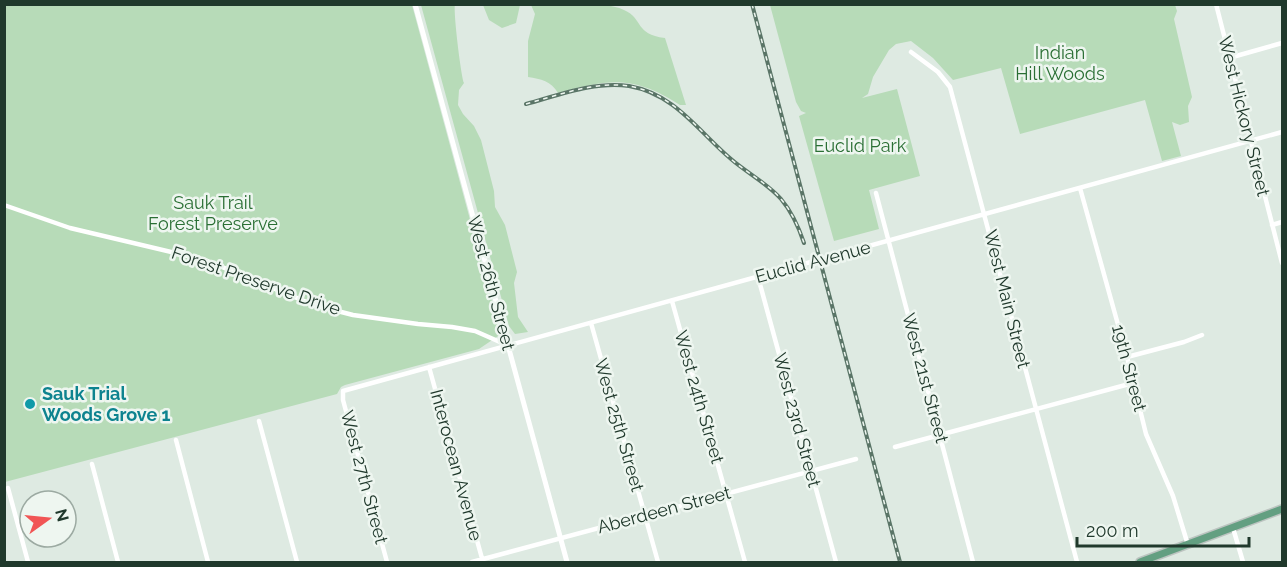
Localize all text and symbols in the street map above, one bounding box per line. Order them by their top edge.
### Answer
street label: West Hickory Street [1214,34,1275,198]
park label: Indian Hill Woods [1015,42,1105,84]
park label: Euclid Park [814,135,907,156]
park label: Sauk Trail Forest Preserve [148,192,278,234]
street label: West 26th Street [463,213,520,353]
street label: West Main Street [980,227,1035,370]
street label: Euclid Avenue [753,236,873,287]
street label: Forest Preserve Drive [169,242,344,319]
street label: West 21st Street [898,311,953,445]
street label: 19th Street [1108,322,1151,414]
street label: West 24th Street [670,328,729,466]
street label: West 23rd Street [769,350,826,489]
street label: West 25th Street [590,356,649,494]
place label: Sauk Trial Woods Grove 1 [42,383,170,425]
street label: Interocean Avenue [426,387,487,543]
marker: Sauk Trial Woods Grove 1 [23,397,37,411]
street label: West 27th Street [337,408,392,546]
street label: Aberdeen Street [595,482,733,537]
north arrow [18,489,78,549]
text: N [51,507,73,524]
scale bar [1077,510,1250,548]
text: 200 m [1086,520,1139,541]

